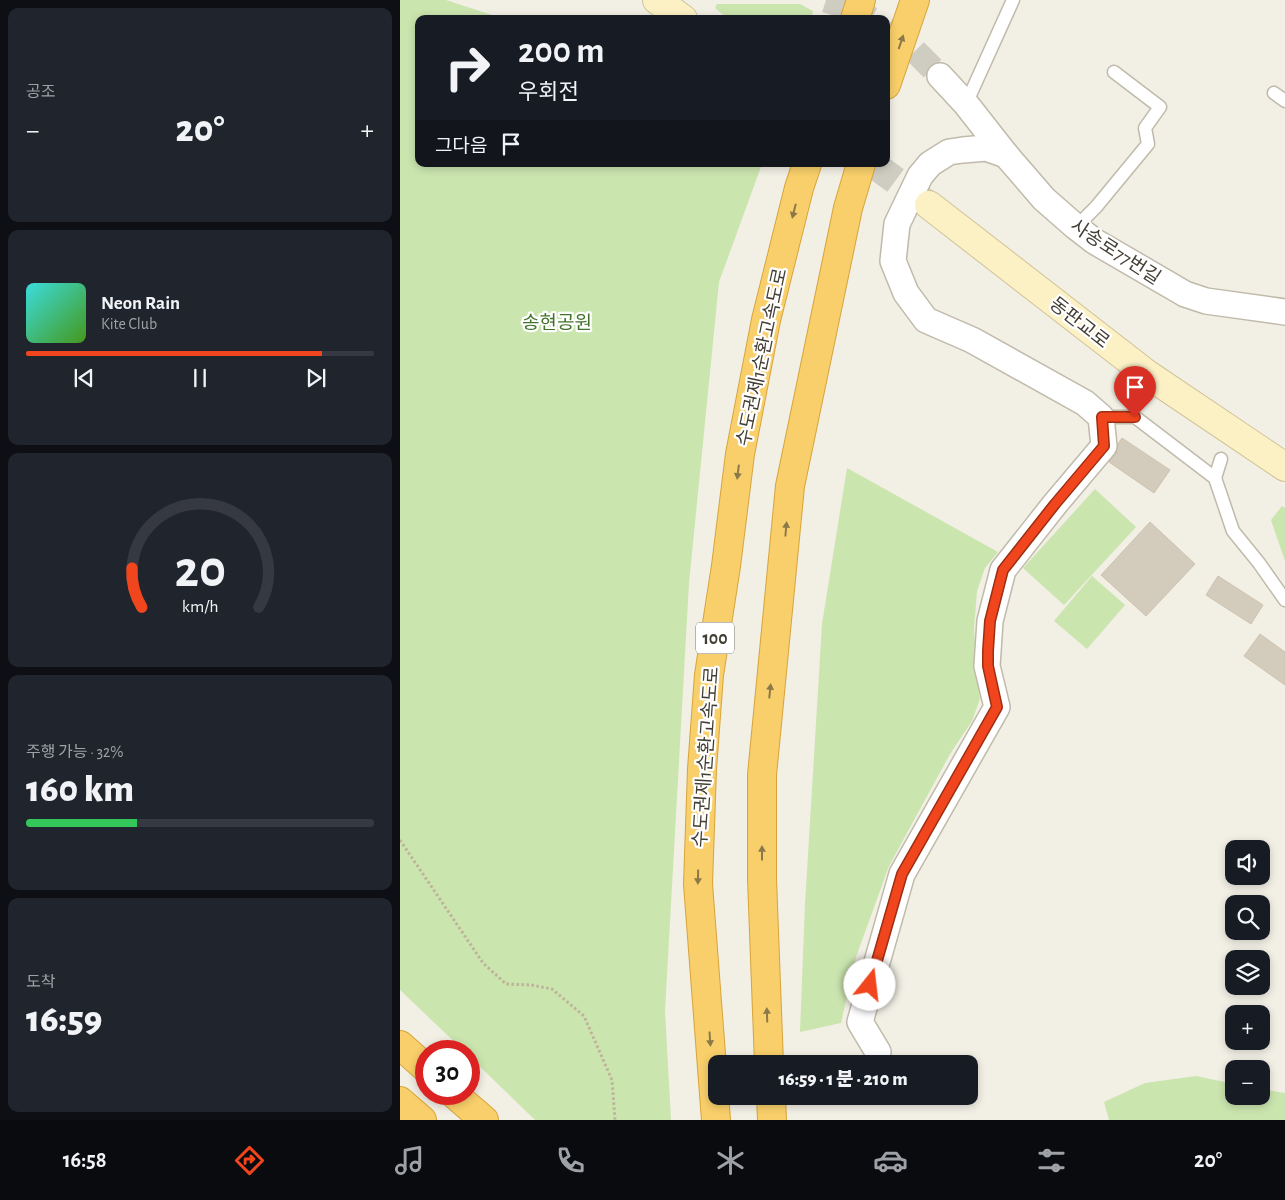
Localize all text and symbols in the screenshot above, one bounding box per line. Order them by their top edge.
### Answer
text: 200 m [518,34,605,69]
icon: right [435,35,500,100]
one-way arrow [897,35,905,50]
text: 우회전 [518,81,579,103]
text: 공조 [26,84,55,100]
text: 20° [176,111,224,149]
text: − [26,117,39,145]
text: + [361,117,374,145]
icon: arrive [497,130,525,158]
text: 그다음 [435,137,487,156]
one-way arrow [790,203,798,218]
street label: 사송로77번길 [1067,215,1164,288]
street label: 수도권제1순환고속도로 [733,266,791,448]
street label: 동판교로 [1046,293,1113,352]
text: Neon Rain [101,294,180,313]
park label: 송현공원 [522,313,592,333]
text: Kite Club [101,316,157,332]
icon: previous [70,364,98,392]
icon: pause [186,364,214,392]
icon: next [302,364,330,392]
pin [1114,366,1156,417]
icon: arrive [1121,373,1149,401]
one-way arrow [734,464,742,480]
one-way arrow [782,521,790,537]
text: 20 [174,544,226,596]
text: km/h [182,598,218,616]
road number: 100 [696,622,734,654]
street label: 수도권제1순환고속도로 [690,666,722,848]
one-way arrow [766,682,774,698]
text: 주행 가능 · 32% [26,744,124,760]
text: 160 km [26,771,134,809]
map controls [1225,840,1270,1105]
button: sound [1225,840,1270,885]
one-way arrow [758,844,766,860]
one-way arrow [694,869,702,885]
button: search [1225,895,1270,940]
button: layers [1225,950,1270,995]
position arrow [843,958,895,1010]
text: 도착 [26,974,55,990]
text: 16:59 [26,1001,102,1039]
button: + [1225,1005,1270,1050]
one-way arrow [763,1007,771,1023]
one-way arrow [706,1031,714,1047]
speed limit sign: 30 [415,1040,480,1105]
button: − [1225,1060,1270,1105]
text: 16:59 · 1 분 · 210 m [778,1070,908,1089]
icon: directions [232,1143,267,1178]
icon: music [392,1143,427,1178]
icon: phone [553,1143,588,1178]
icon: climate [713,1143,748,1178]
icon: car [873,1143,908,1178]
icon: filters [1034,1143,1069,1178]
text: 16:58 [63,1149,107,1171]
text: 20° [1194,1149,1222,1171]

